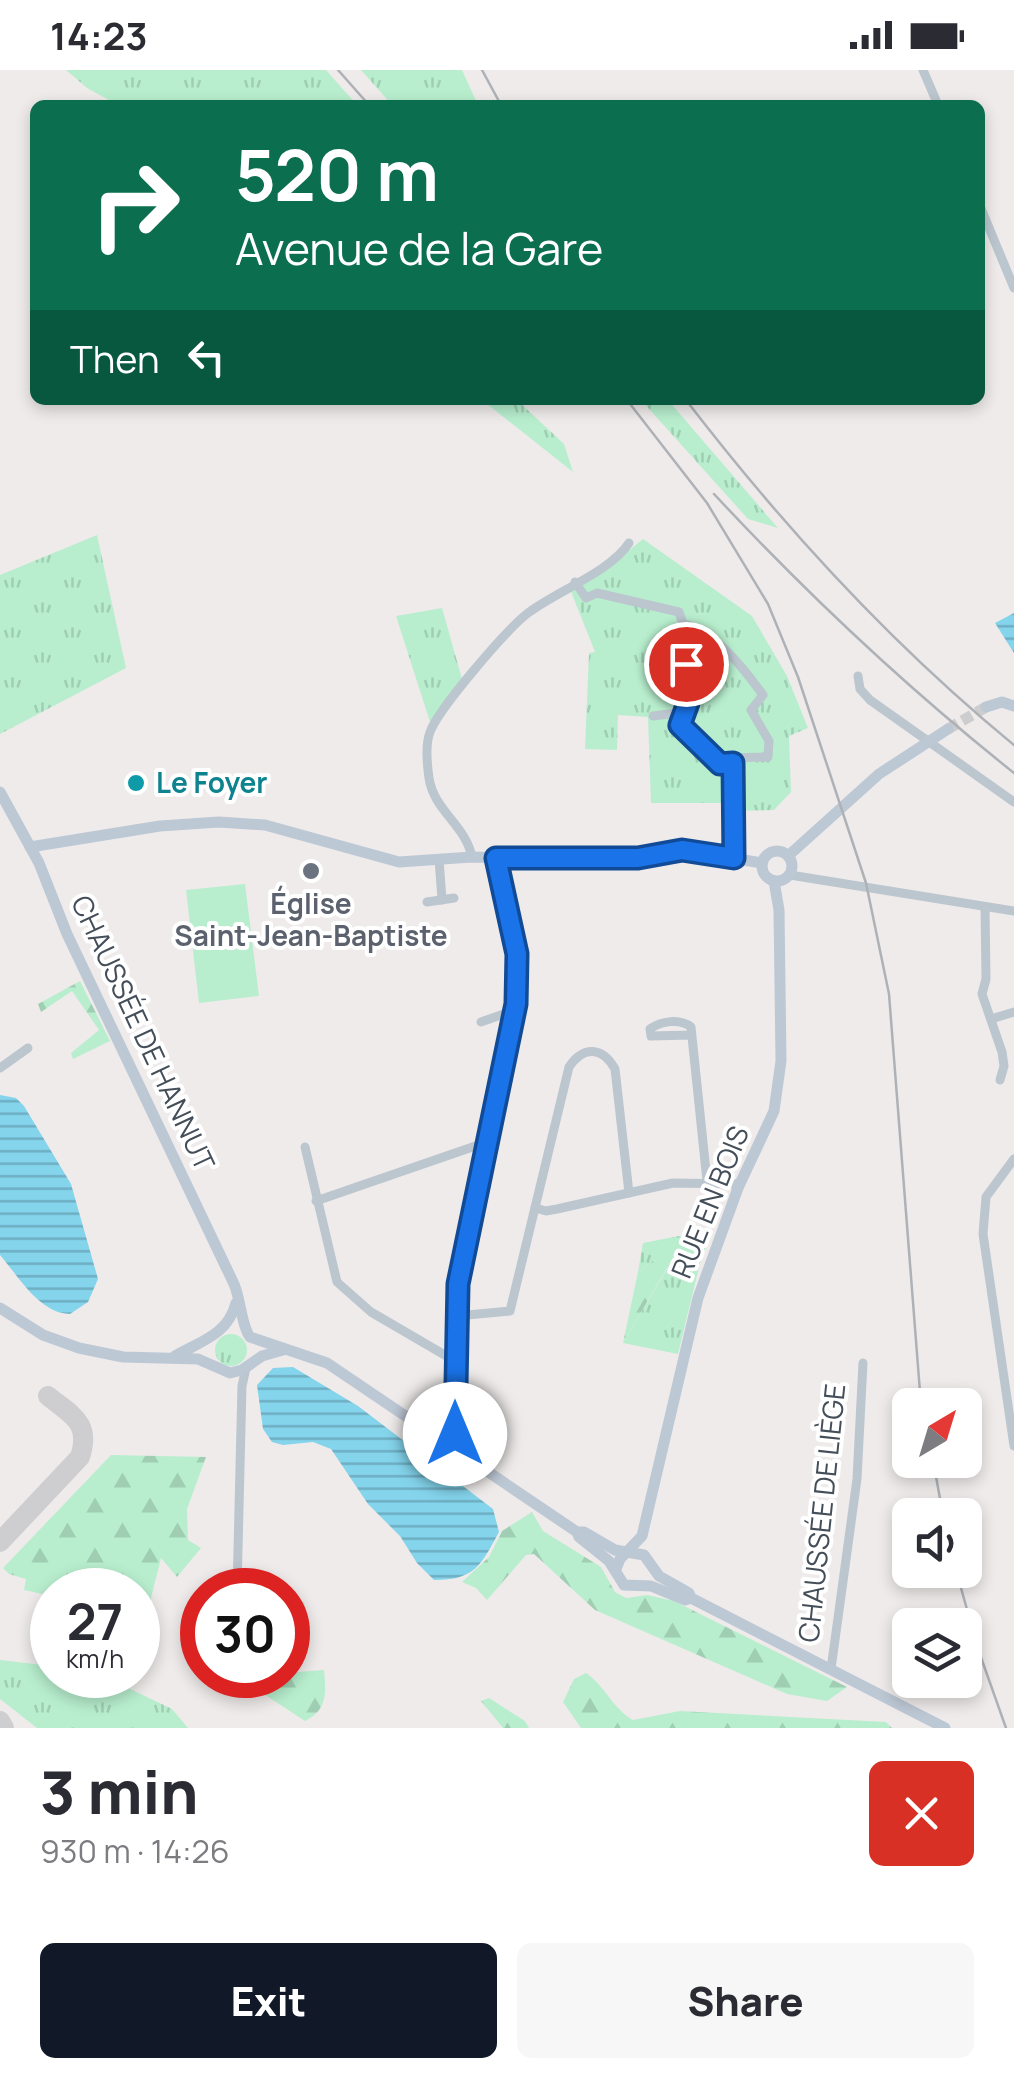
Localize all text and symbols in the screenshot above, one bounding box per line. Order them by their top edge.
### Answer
text: 14:23 [50,9,148,61]
text: 520 m [235,126,439,222]
icon: right [70,140,200,270]
text: Avenue de la Gare [235,217,603,279]
icon: left [179,330,234,385]
text: Then [70,332,159,384]
pin [644,622,729,707]
icon: arrive [659,637,714,692]
place label: Le Foyer [156,763,268,801]
marker: Le Foyer [125,772,147,794]
marker: Église Saint-Jean-Baptiste [300,860,322,882]
place label: Église Saint-Jean-Baptiste [174,884,448,954]
street label: CHAUSSÉE DE HANNUT [63,889,225,1177]
street label: RUE EN BOIS [661,1120,757,1283]
position arrow [403,1382,507,1486]
street label: CHAUSSÉE DE LIÈGE [789,1382,853,1644]
north arrow [892,1388,982,1478]
map controls [892,1388,982,1698]
button: sound [892,1498,982,1588]
speed limit sign: 30 [180,1568,310,1698]
text: 27 [67,1587,123,1655]
button: layers [892,1608,982,1698]
text: km/h [66,1641,124,1676]
text: 3 min [40,1750,198,1832]
button: close [869,1761,974,1866]
text: 930 m · 14:26 [40,1829,230,1873]
button: Exit [40,1943,497,2058]
button: Share [517,1943,974,2058]

